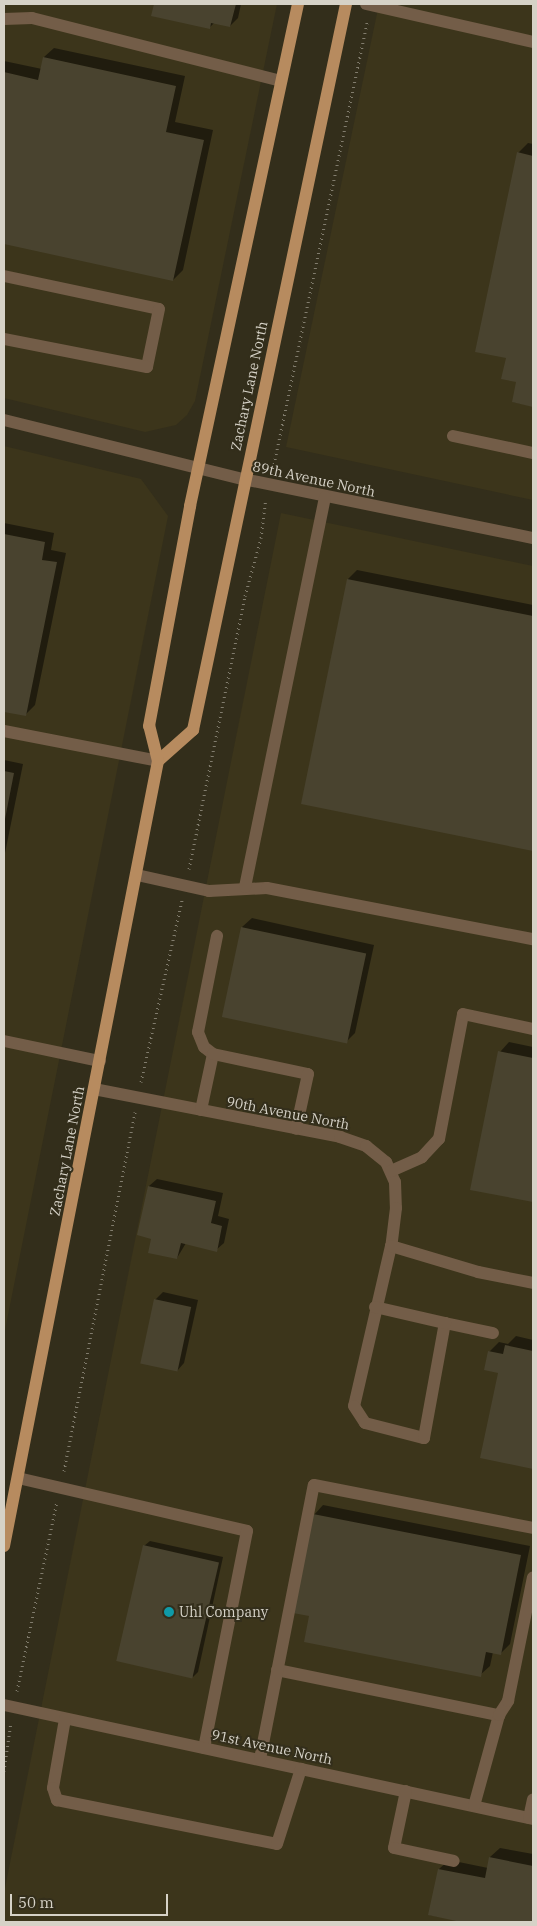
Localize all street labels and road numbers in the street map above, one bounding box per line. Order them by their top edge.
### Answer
street label: Zachary Lane North [227,320,271,452]
street label: 89th Avenue North [251,458,377,500]
street label: Zachary Lane North [46,1085,88,1217]
street label: 90th Avenue North [225,1093,351,1133]
street label: 91st Avenue North [210,1726,334,1768]

